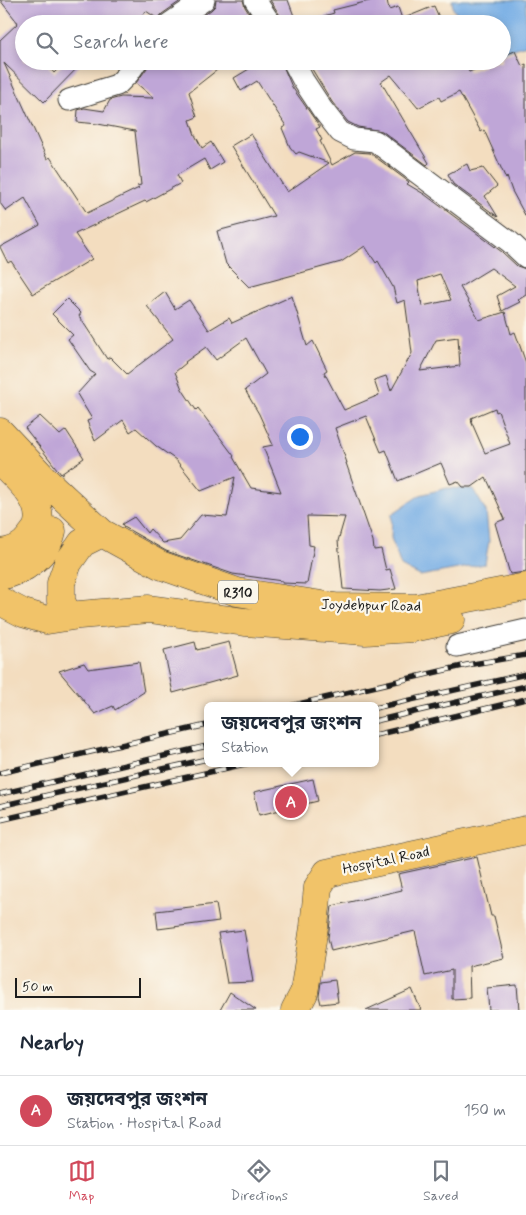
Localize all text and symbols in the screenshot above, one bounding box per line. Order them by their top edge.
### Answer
search box [15,15,511,70]
icon: search [33,29,61,57]
text: Search here [73,30,169,55]
your location [287,424,313,450]
road number: R310 [218,580,258,604]
street label: Joydebpur Road [321,595,421,617]
popup [204,702,379,767]
text: জয়দেবপুর জংশন [221,711,362,736]
text: Station [221,737,269,758]
pin: A [275,783,307,821]
street label: Hospital Road [341,842,432,880]
scale bar [15,975,141,998]
text: 50 m [22,978,53,996]
text: Nearby [20,1029,84,1057]
text: জয়দেবপুর জংশন [67,1087,207,1112]
text: A [31,1100,41,1121]
text: 150 m [464,1100,506,1121]
text: Station · Hospital Road [67,1113,221,1134]
tab: Map [68,1157,96,1205]
tab: Directions [231,1157,288,1205]
tab: Saved [423,1157,458,1205]

